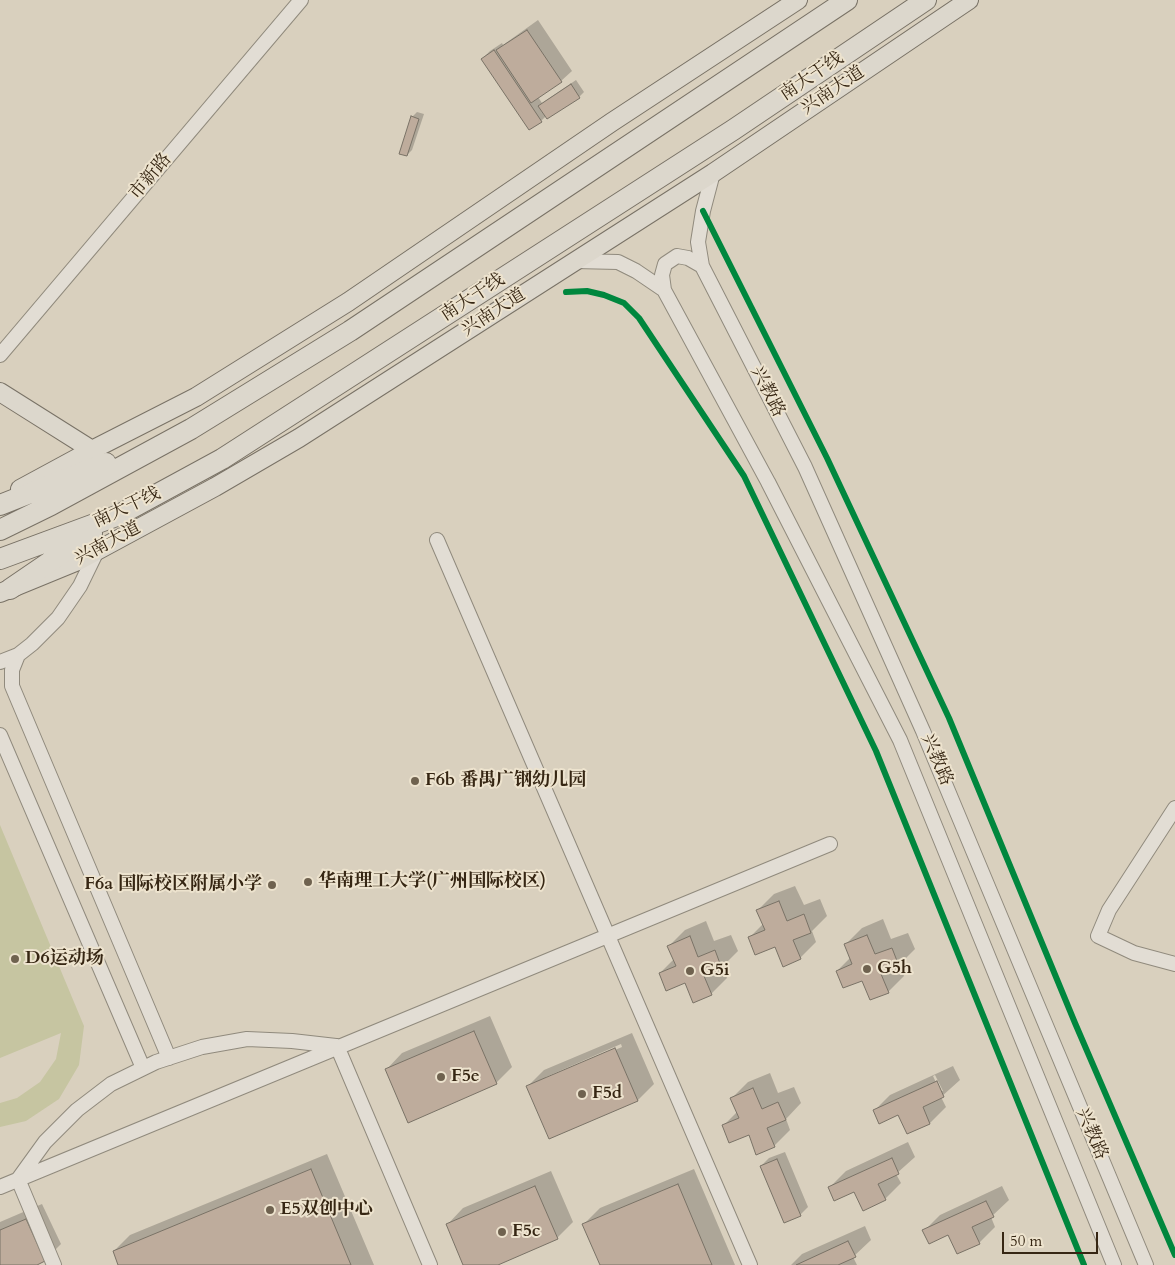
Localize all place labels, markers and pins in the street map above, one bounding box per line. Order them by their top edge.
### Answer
place label: F6b 番禺广钢幼儿园 [425,770,586,792]
marker: F6b 番禺广钢幼儿园 [409,775,421,787]
place label: 华南理工大学(广州国际校区) [318,871,546,893]
place label: F6a 国际校区附属小学 [84,874,262,896]
marker: 华南理工大学(广州国际校区) [302,876,314,888]
marker: F6a 国际校区附属小学 [266,879,278,891]
place label: D6运动场 [25,948,104,970]
marker: D6运动场 [9,953,21,965]
place label: G5h [877,958,912,980]
place label: G5i [700,960,730,982]
marker: G5h [861,963,873,975]
marker: G5i [684,965,696,977]
place label: F5e [451,1066,480,1088]
marker: F5e [435,1071,447,1083]
place label: F5d [592,1083,622,1105]
marker: F5d [576,1088,588,1100]
place label: E5双创中心 [280,1199,373,1221]
marker: E5双创中心 [264,1204,276,1216]
place label: F5c [512,1221,541,1243]
marker: F5c [496,1226,508,1238]

